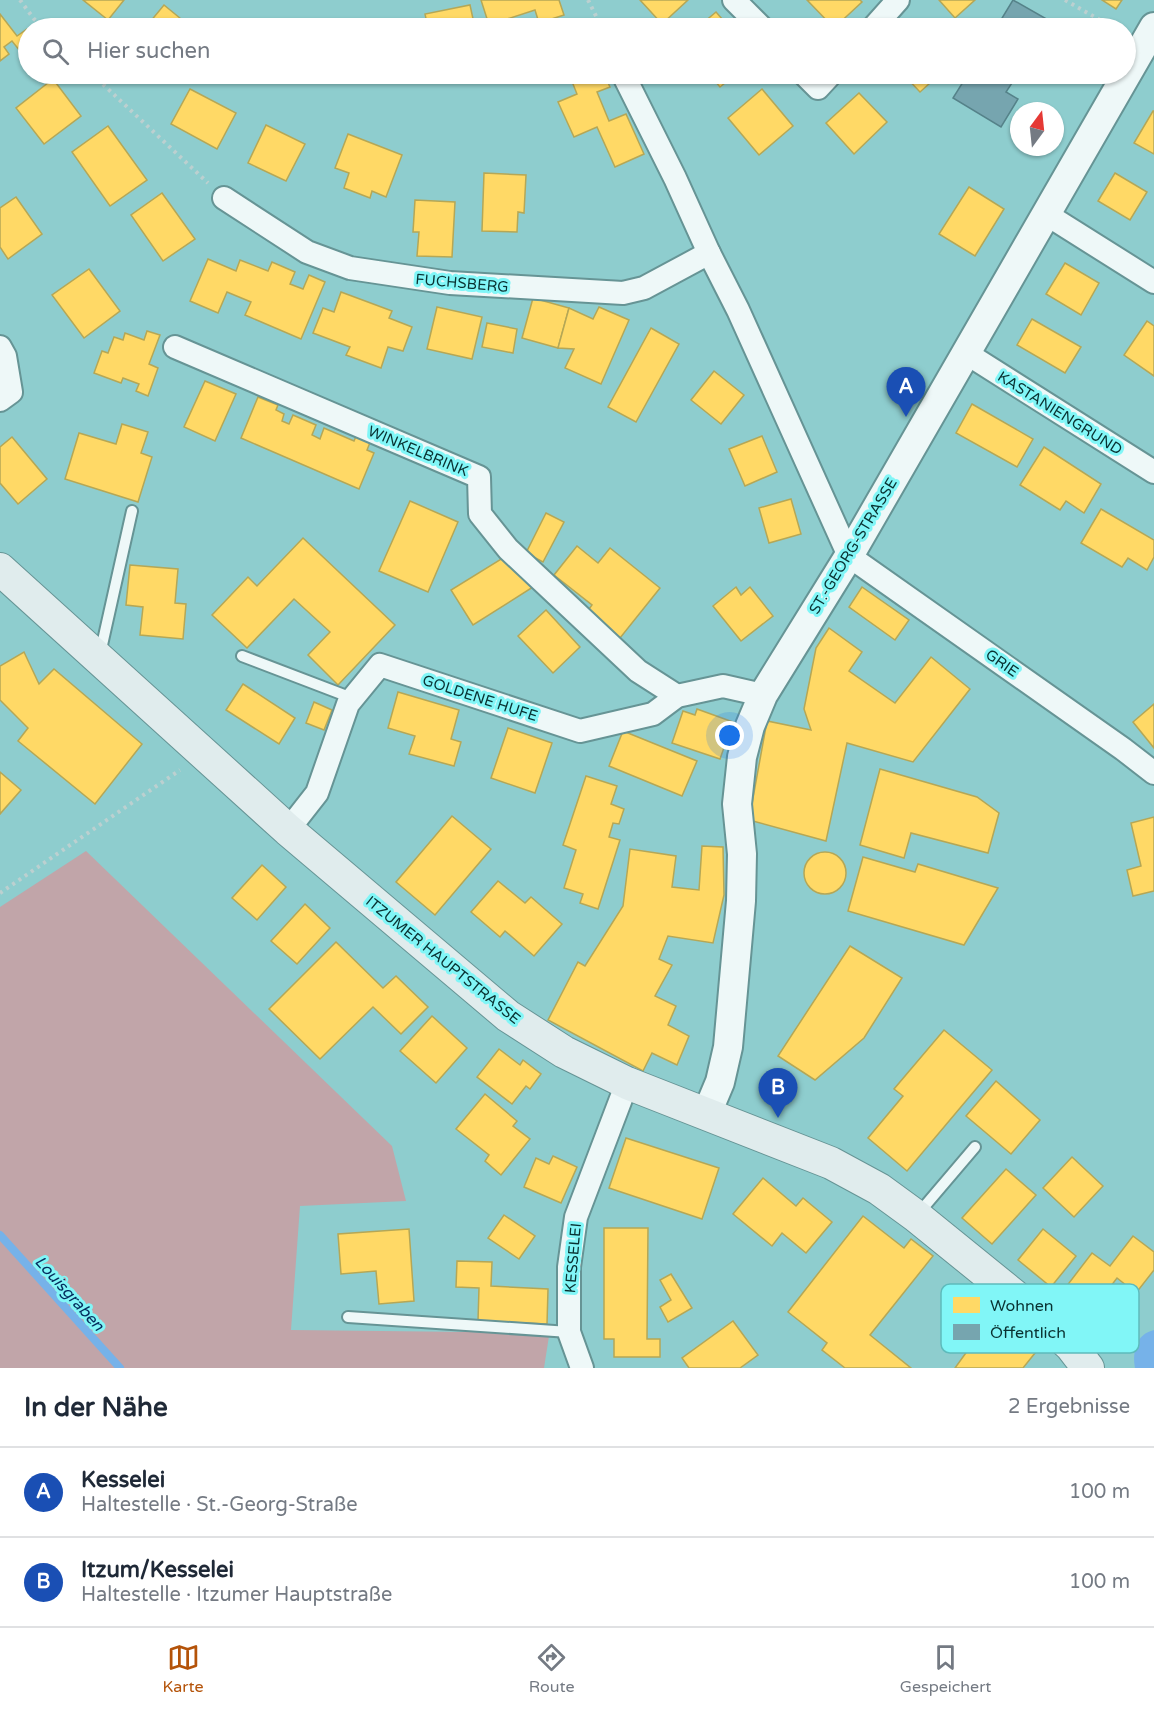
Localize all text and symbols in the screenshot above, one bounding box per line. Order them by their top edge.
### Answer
search box [18,18,1136,84]
icon: search [39,35,72,68]
text: Hier suchen [87,38,210,64]
north arrow [1010,102,1064,156]
street label: FUCHSBERG [415,270,509,296]
street label: KASTANIENGRUND [994,367,1126,459]
pin: A [886,368,926,417]
street label: WINKELBRINK [365,422,471,480]
street label: ST.-GEORG-STRASSE [805,475,901,617]
street label: GRIE [982,645,1022,681]
street label: GOLDENE HUFE [420,671,540,725]
your location [715,721,744,750]
street label: ITZUMER HAUPTSTRASSE [362,892,524,1028]
pin: B [758,1068,798,1118]
street label: KESSELEI [561,1222,585,1294]
water label: Louisgraben [30,1252,109,1336]
legend [941,1284,1139,1353]
text: Wohnen [990,1296,1053,1316]
text: Öffentlich [990,1323,1066,1343]
text: In der Nähe [24,1392,168,1423]
text: 2 Ergebnisse [1008,1395,1130,1419]
text: Kesselei [81,1467,165,1493]
text: A [36,1480,51,1504]
text: 100 m [1069,1480,1130,1504]
text: Haltestelle · St.-Georg-Straße [81,1493,358,1517]
text: Itzum/Kesselei [81,1557,234,1583]
text: B [37,1570,50,1594]
text: 100 m [1069,1570,1130,1594]
text: Haltestelle · Itzumer Hauptstraße [81,1583,392,1607]
tab: Karte [163,1641,204,1697]
tab: Route [529,1641,575,1697]
tab: Gespeichert [900,1641,991,1697]

